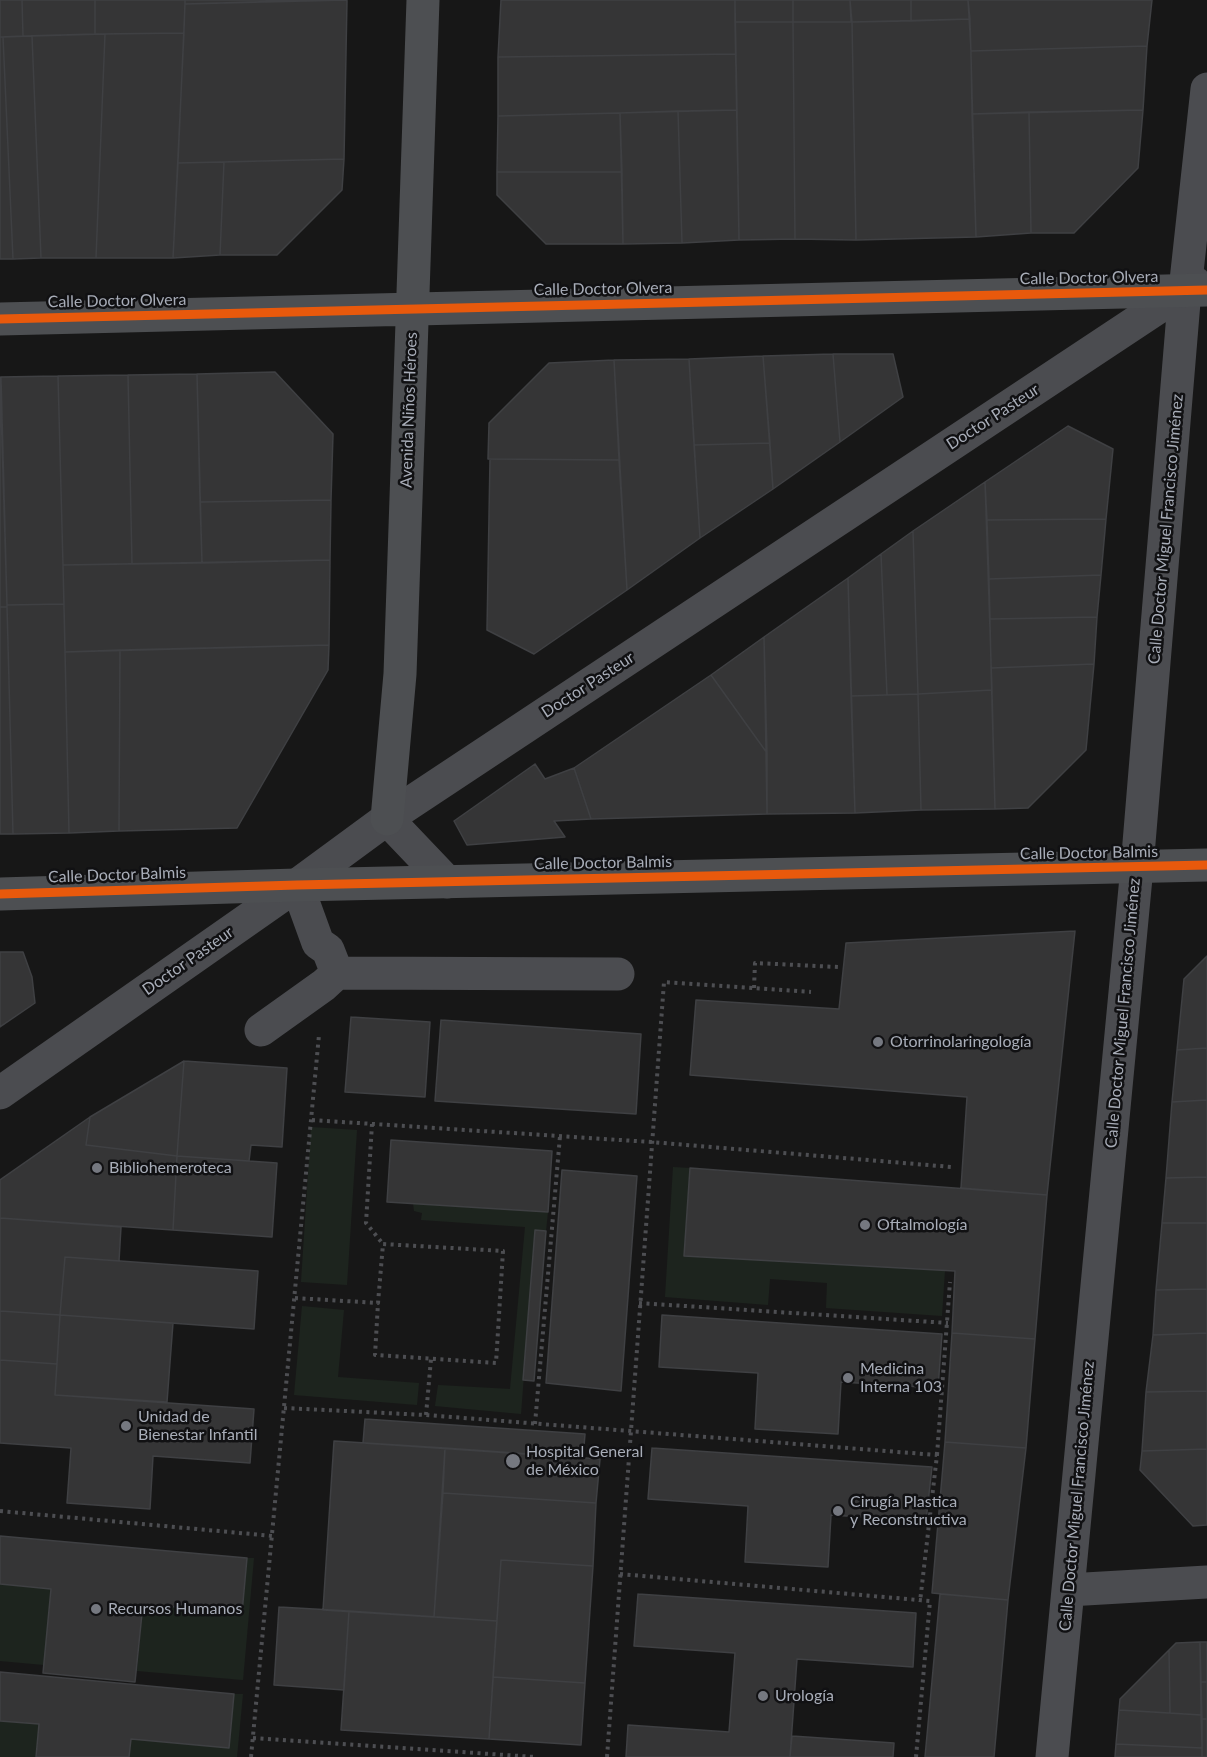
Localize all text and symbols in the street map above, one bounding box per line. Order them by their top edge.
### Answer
street label: Calle Doctor Olvera [1019,267,1159,289]
street label: Calle Doctor Olvera [533,278,673,300]
street label: Calle Doctor Olvera [47,290,187,312]
street label: Avenida Niños Héroes [397,332,421,488]
street label: Doctor Pasteur [943,380,1043,454]
street label: Calle Doctor Miguel Francisco Jiménez [1145,393,1187,665]
street label: Doctor Pasteur [538,648,638,722]
street label: Calle Doctor Balmis [1020,842,1158,864]
street label: Calle Doctor Balmis [534,852,672,874]
street label: Calle Doctor Balmis [48,863,186,887]
street label: Calle Doctor Miguel Francisco Jiménez [1102,877,1144,1149]
street label: Doctor Pasteur [139,923,237,999]
place label: Otorrinolaringología [890,1032,1032,1052]
marker: Otorrinolaringología [871,1035,885,1049]
place label: Bibliohemeroteca [109,1158,232,1178]
marker: Bibliohemeroteca [90,1161,104,1175]
place label: Oftalmología [877,1215,968,1235]
marker: Oftalmología [858,1218,872,1232]
place label: Medicina Interna 103 [860,1359,942,1397]
street label: Calle Doctor Miguel Francisco Jiménez [1056,1360,1098,1632]
marker: Medicina Interna 103 [841,1371,855,1385]
place label: Unidad de Bienestar Infantil [138,1407,257,1445]
marker: Unidad de Bienestar Infantil [119,1419,133,1433]
place label: Hospital General de México [526,1442,643,1480]
marker: Hospital General de México [504,1452,522,1470]
place label: Cirugía Plastica y Reconstructiva [850,1492,967,1530]
marker: Cirugía Plastica y Reconstructiva [831,1504,845,1518]
place label: Recursos Humanos [108,1599,242,1619]
marker: Recursos Humanos [89,1602,103,1616]
place label: Urología [775,1686,834,1706]
marker: Urología [756,1689,770,1703]

